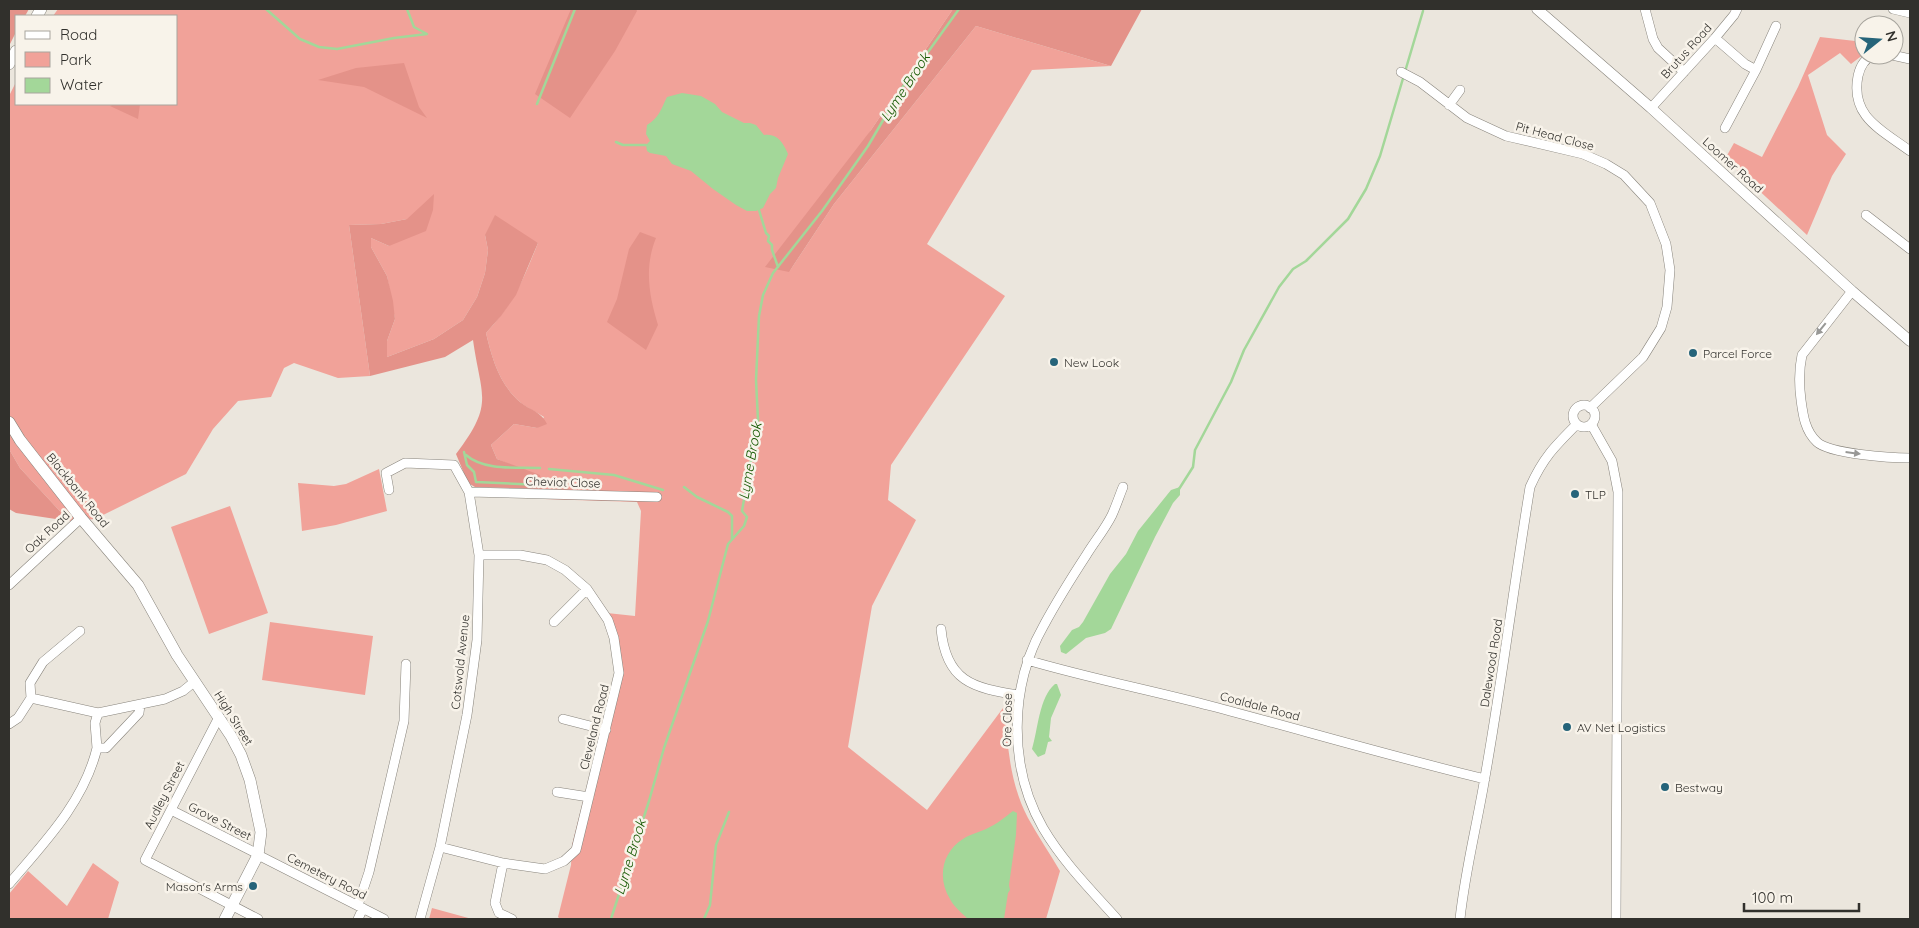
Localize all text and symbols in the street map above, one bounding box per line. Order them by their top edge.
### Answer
legend [15,15,178,105]
north arrow [1854,15,1904,65]
street label: Brutus Road [1657,20,1715,82]
text: Road [60,25,97,44]
text: N [1881,29,1902,44]
water label: Lyme Brook [876,48,935,125]
text: Park [60,50,92,69]
text: Water [60,75,103,94]
street label: Pit Head Close [1514,118,1596,154]
street label: Loomer Road [1700,134,1766,196]
one-way arrow [1815,322,1826,335]
place label: Parcel Force [1703,346,1772,361]
marker: Parcel Force [1687,347,1699,359]
place label: New Look [1064,355,1119,370]
marker: New Look [1048,356,1060,368]
water label: Lyme Brook [734,419,766,501]
one-way arrow [1845,449,1861,457]
street label: Blackbank Road [43,450,113,530]
street label: Cheviot Close [525,473,601,491]
place label: TLP [1585,487,1606,502]
marker: TLP [1569,488,1581,500]
street label: Oak Road [21,507,73,557]
street label: Cotswold Avenue [448,614,472,710]
street label: Dalewood Road [1477,618,1505,708]
street label: Cleveland Road [576,683,612,771]
street label: High Street [211,688,257,748]
street label: Coaldale Road [1218,688,1302,724]
street label: Ore Close [999,693,1015,747]
place label: AV Net Logistics [1577,720,1666,735]
marker: AV Net Logistics [1561,721,1573,733]
street label: Audley Street [141,759,187,831]
place label: Bestway [1675,780,1723,795]
marker: Bestway [1659,781,1671,793]
street label: Grove Street [186,799,254,843]
water label: Lyme Brook [610,816,650,897]
street label: Cemetery Road [285,849,369,903]
place label: Mason's Arms [166,879,243,894]
marker: Mason's Arms [247,880,259,892]
scale bar [1744,880,1859,912]
text: 100 m [1752,888,1793,907]

